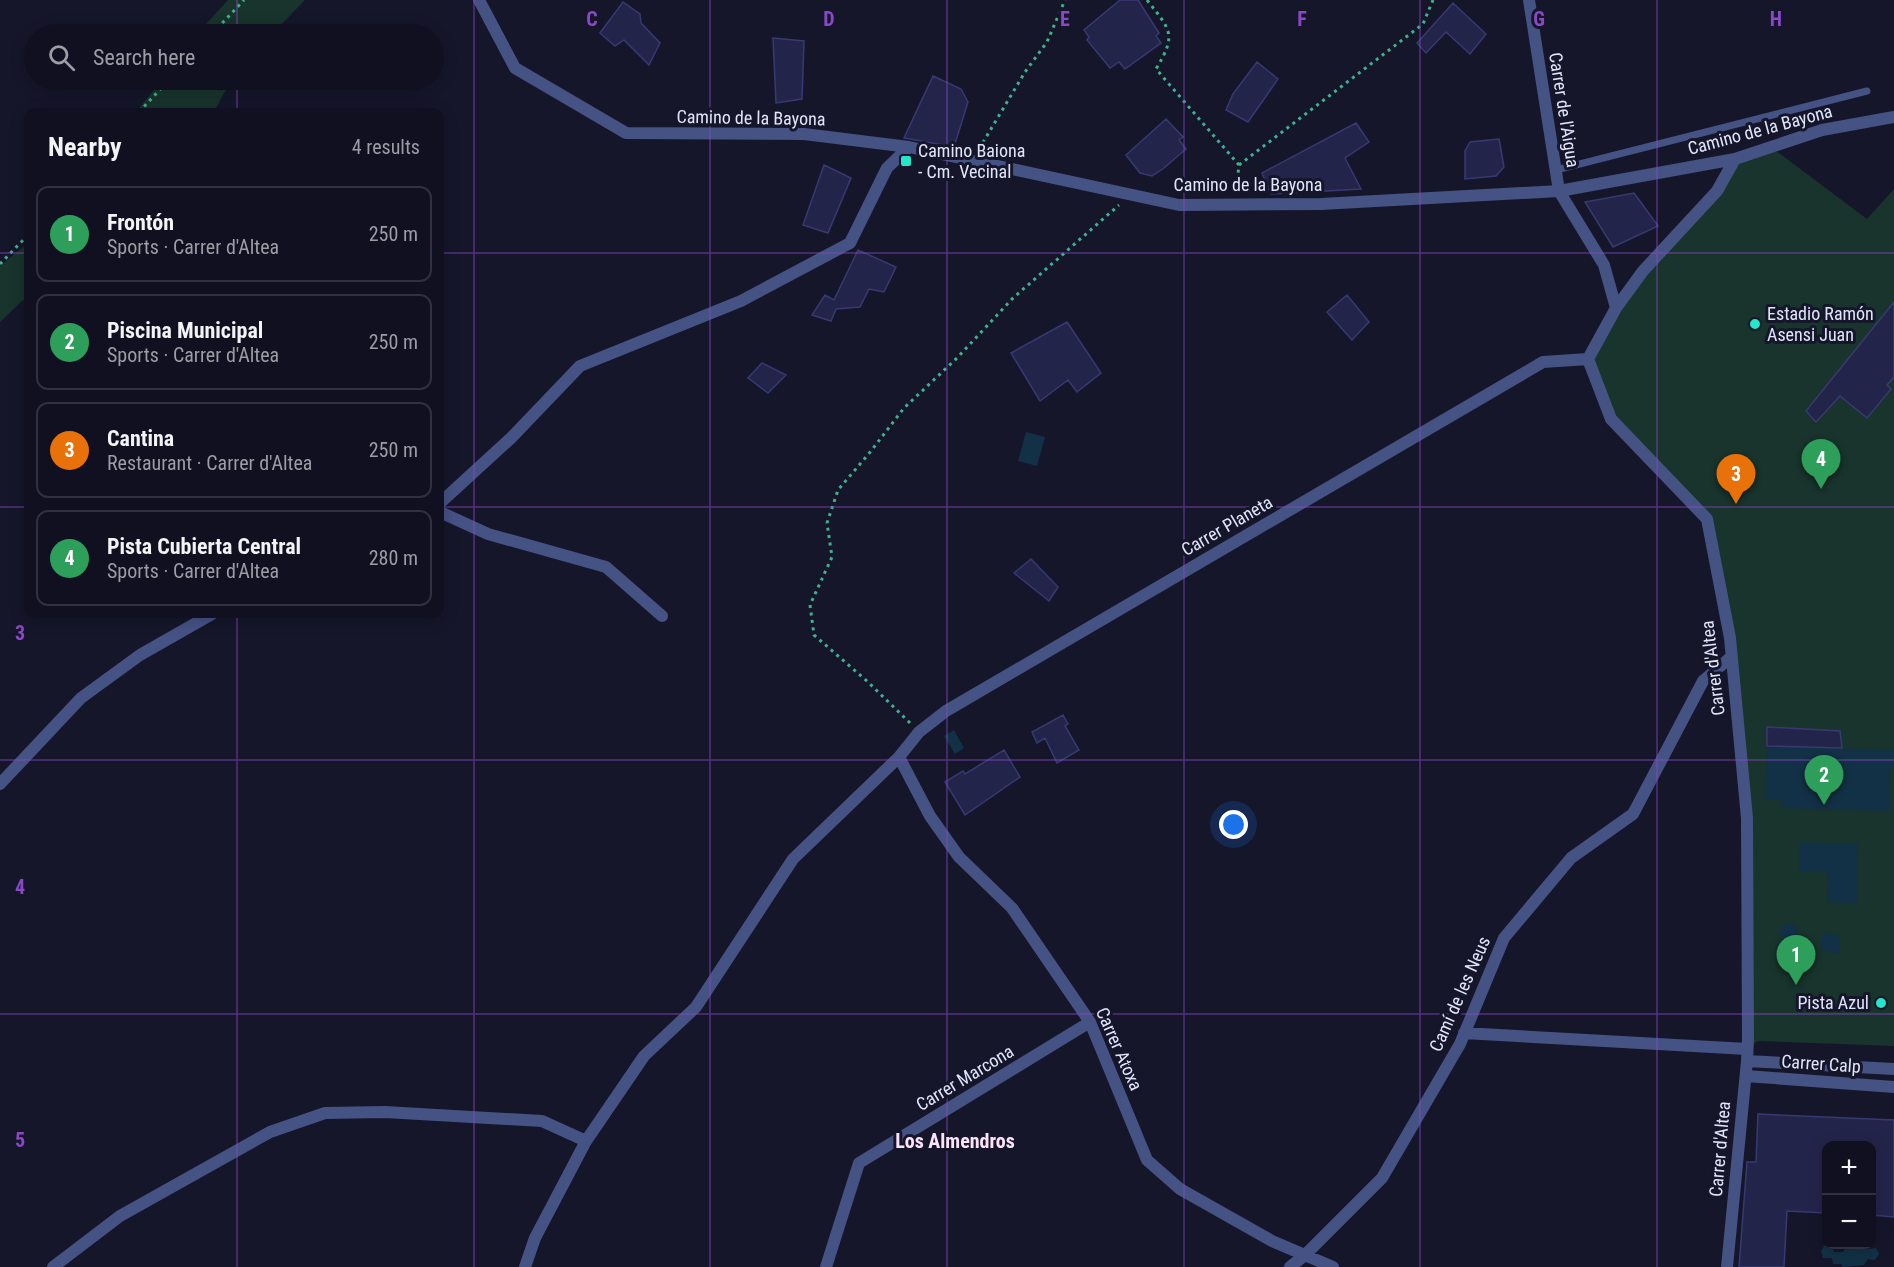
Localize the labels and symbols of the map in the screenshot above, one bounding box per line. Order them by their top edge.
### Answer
text: C [586,7,598,31]
text: D [823,7,835,31]
text: E [1060,7,1070,31]
text: F [1297,7,1307,31]
text: G [1533,7,1545,31]
text: H [1770,7,1782,31]
street label: Carrer de l'Aigua [1545,51,1584,169]
street label: Camino de la Bayona [1685,100,1834,159]
street label: Camino de la Bayona [676,106,826,129]
place label: Camino Baiona - Cm. Vecinal [918,140,1025,182]
marker: Camino Baiona - Cm. Vecinal [899,154,913,168]
street label: Camino de la Bayona [1174,174,1322,195]
place label: Estadio Ramón Asensi Juan [1767,303,1874,345]
marker: Estadio Ramón Asensi Juan [1748,317,1762,331]
pin: 4 [1802,440,1840,489]
pin: 3 [1716,454,1756,504]
street label: Carrer Planeta [1178,491,1276,560]
street label: Carrer d'Altea [1696,619,1729,717]
text: 3 [15,621,25,645]
pin: 2 [1804,756,1844,805]
your location [1219,810,1248,839]
text: 4 [15,875,25,899]
street label: Camí de les Neus [1425,933,1494,1055]
pin: 1 [1776,936,1816,985]
place label: Pista Azul [1797,992,1869,1013]
marker: Pista Azul [1874,996,1888,1010]
street label: Carrer Atoxa [1092,1004,1147,1093]
street label: Carrer Marcona [912,1040,1017,1115]
street label: Carrer Calp [1781,1050,1862,1077]
street label: Carrer d'Altea [1705,1100,1734,1197]
text: 5 [15,1128,25,1152]
district label: Los Almendros [895,1129,1015,1153]

